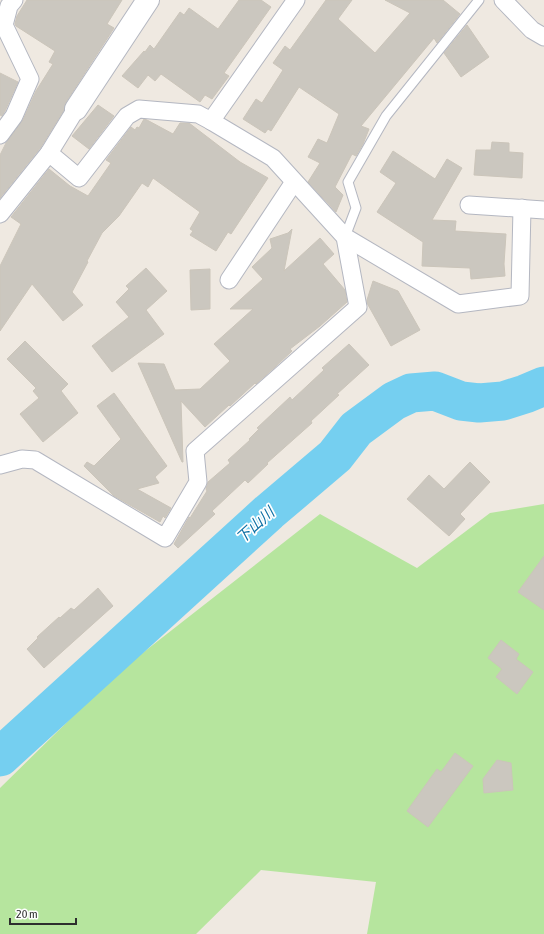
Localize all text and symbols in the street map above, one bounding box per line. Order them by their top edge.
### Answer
water label: 下山川 [233,502,279,546]
scale bar [10,900,76,926]
text: 20 m [16,907,38,921]

